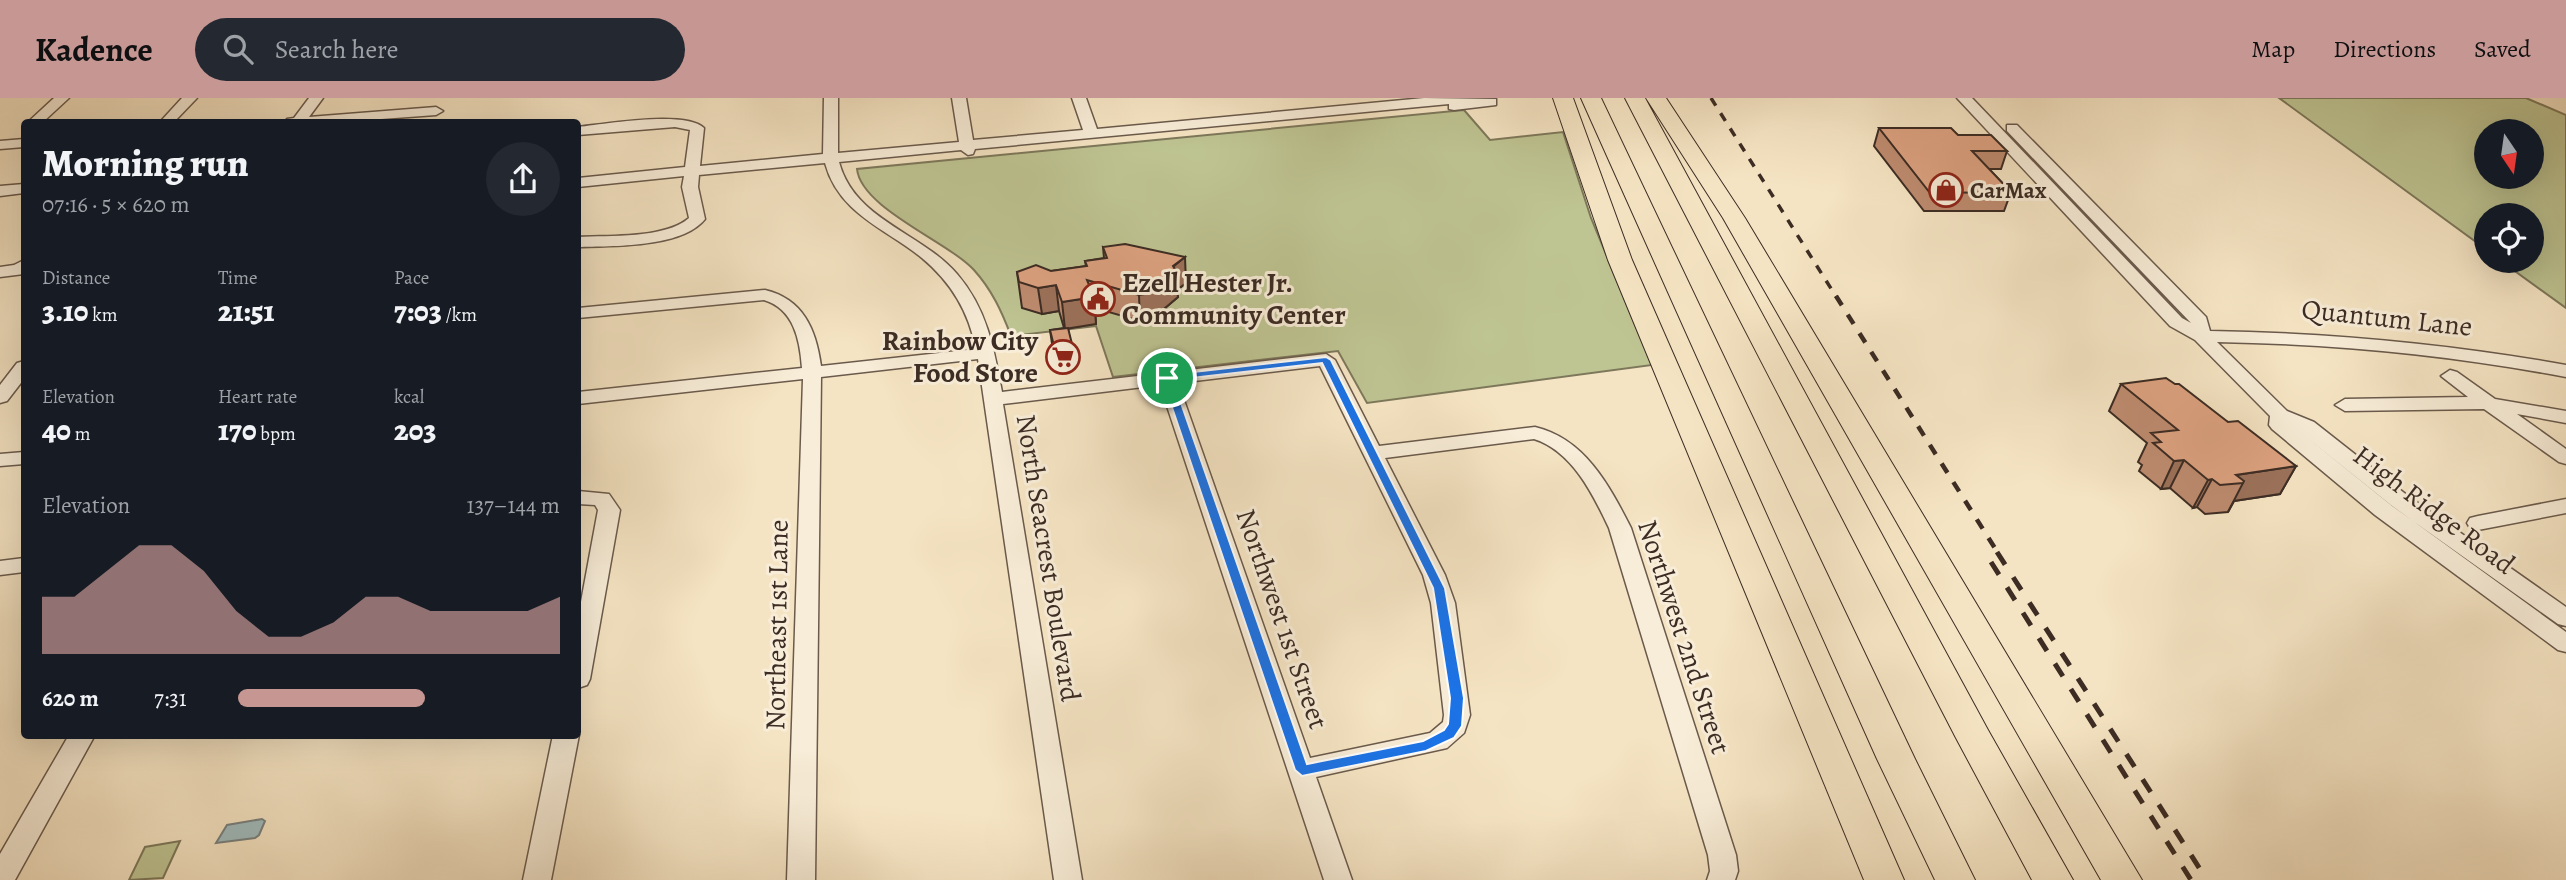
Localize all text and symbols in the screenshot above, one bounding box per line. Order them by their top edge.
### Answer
search box [195,18,685,81]
text: Kadence [35,27,153,72]
icon: search [219,30,257,68]
text: Search here [275,32,398,67]
text: Map [2251,33,2295,65]
text: Directions [2333,33,2436,65]
text: Saved [2474,33,2531,65]
north arrow [2474,119,2544,189]
map controls [2474,119,2544,273]
text: Morning run [42,137,249,189]
button: share [486,142,560,216]
shop icon: CarMax [1927,171,1965,209]
place label: CarMax [1970,175,2047,206]
text: 07:16 · 5 × 620 m [42,189,190,220]
button: locate [2474,203,2544,273]
place label: Ezell Hester Jr. Community Center [1122,264,1346,334]
text: Distance [42,265,110,291]
text: Time [218,265,257,291]
text: Pace [394,265,429,291]
public building icon: Ezell Hester Jr. Community Center [1079,280,1117,318]
street label: Quantum Lane [2300,290,2474,346]
text: 3.10 [42,291,88,331]
text: 21:51 [218,291,275,331]
text: 7:03 [394,291,442,331]
text: km [88,302,118,328]
text: /km [442,302,477,328]
place label: Rainbow City Food Store [882,322,1039,392]
supermarket icon: Rainbow City Food Store [1044,338,1082,376]
pin [1137,348,1197,408]
icon: arrive [1148,359,1186,397]
text: Elevation [42,384,115,410]
text: Heart rate [218,384,297,410]
text: kcal [394,384,424,410]
text: 40 [42,410,71,450]
text: 170 [218,410,257,450]
text: 203 [394,410,436,450]
street label: North Seacrest Boulevard [1007,412,1090,705]
text: m [71,421,91,447]
text: bpm [257,421,296,447]
street label: High Ridge Road [2345,437,2523,584]
text: Elevation [42,490,130,521]
text: 137–144 m [467,490,560,521]
street label: Northwest 1st Street [1227,504,1337,734]
street label: Northwest 2nd Street [1628,515,1740,759]
street label: Northeast 1st Lane [756,519,798,731]
text: 620 m [42,683,99,714]
text: 7:31 [154,683,187,714]

